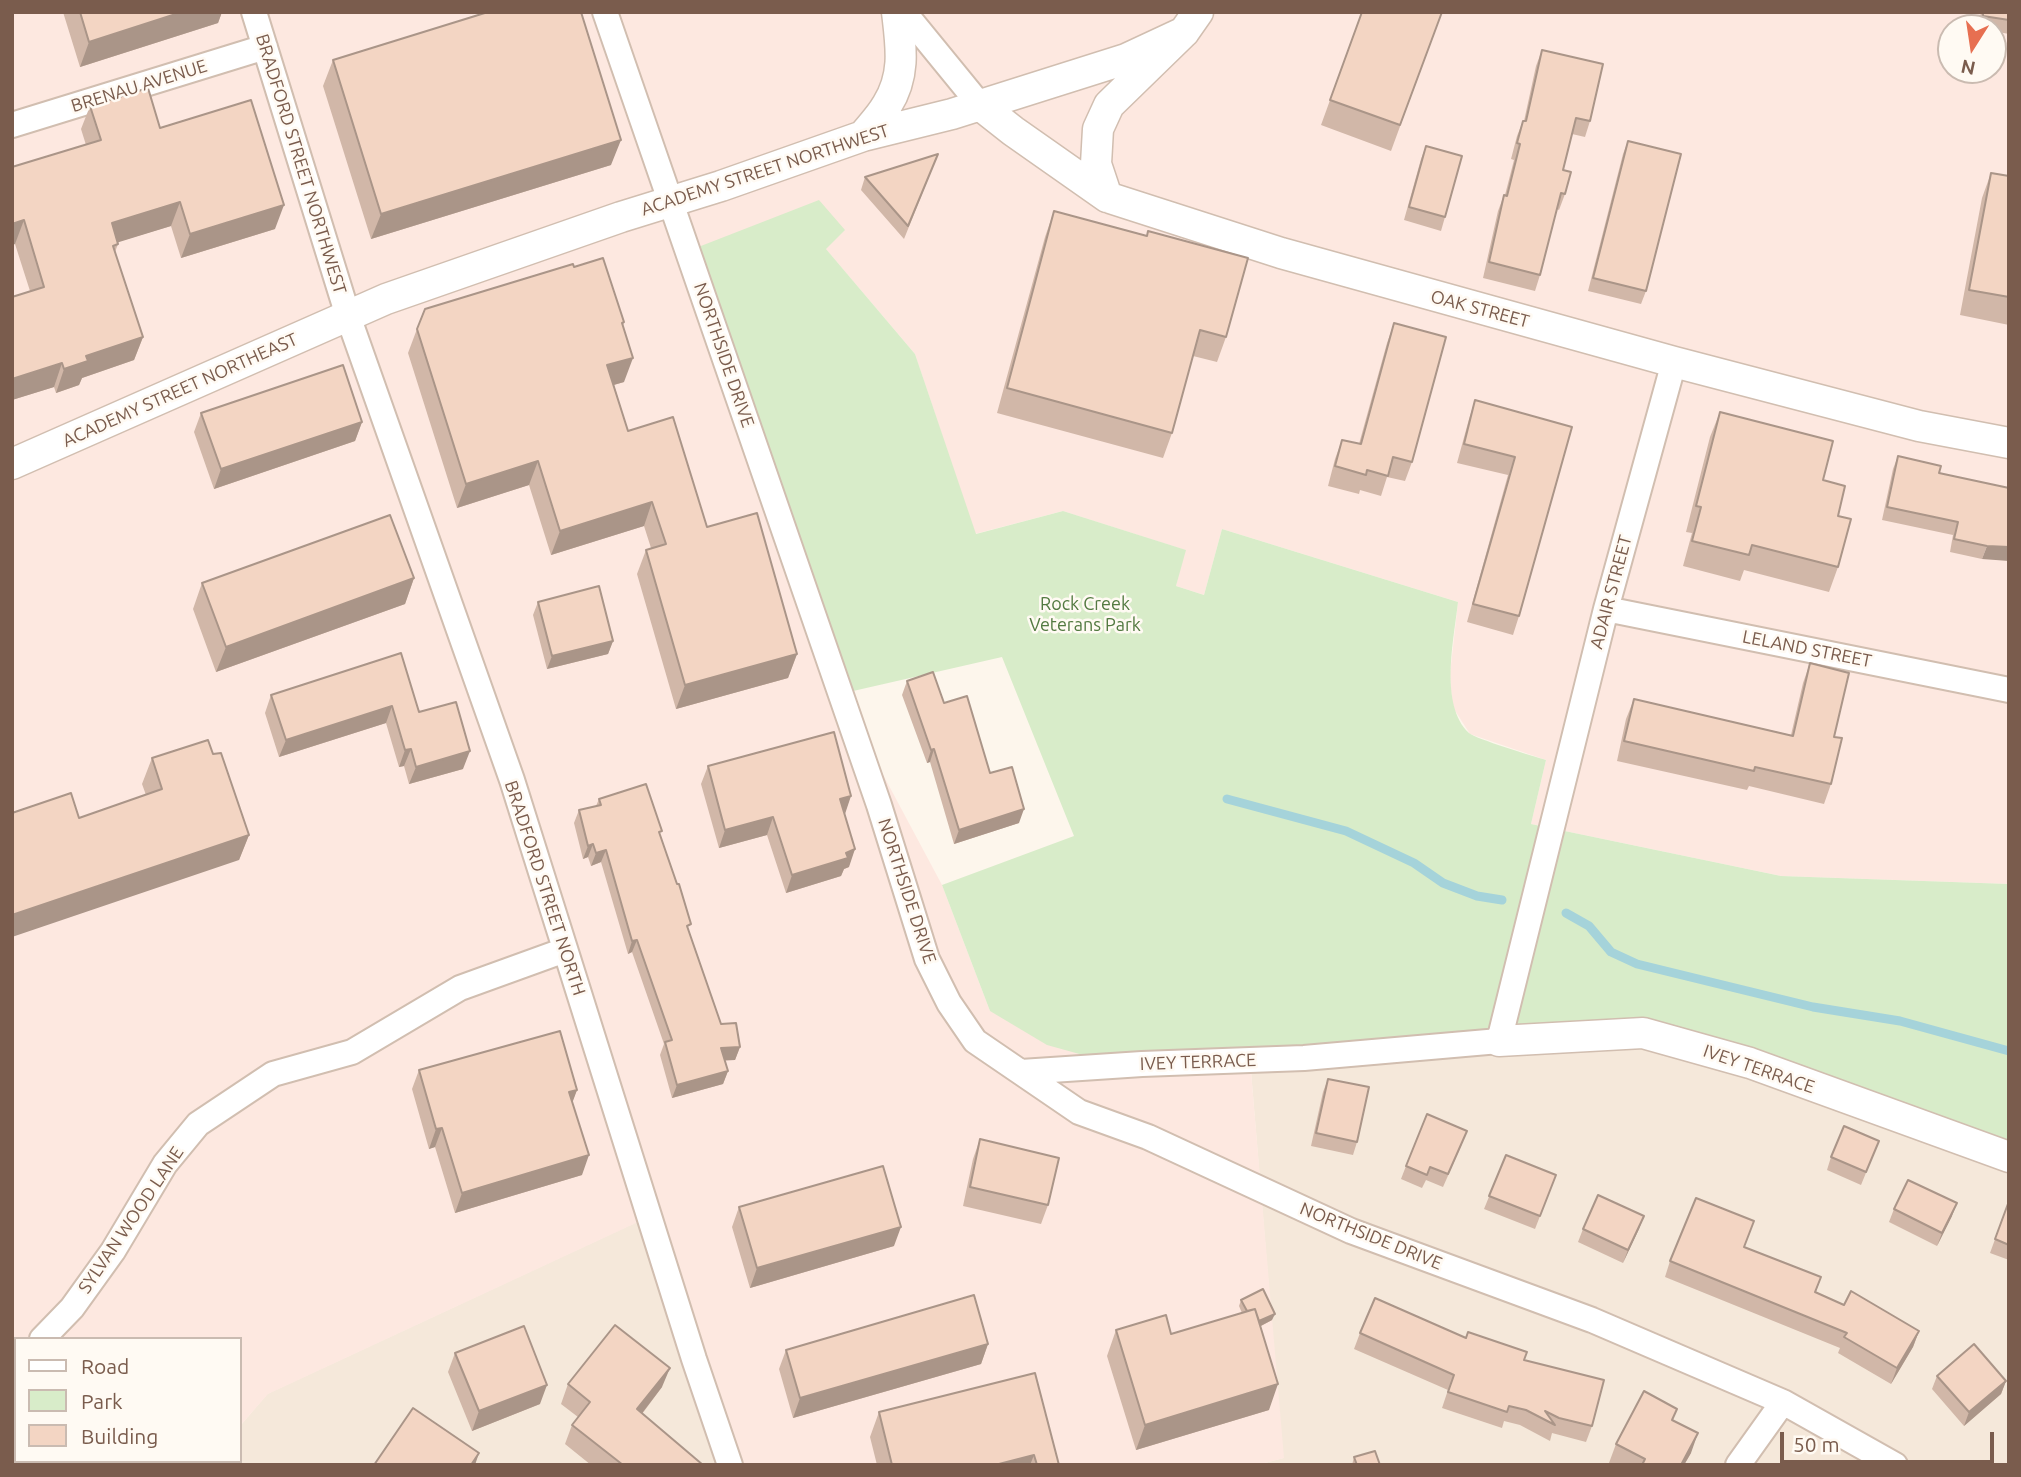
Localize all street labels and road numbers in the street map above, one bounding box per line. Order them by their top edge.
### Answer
street label: BRADFORD STREET NORTHWEST [251,31,351,297]
street label: BRENAU AVENUE [68,55,210,117]
street label: ACADEMY STREET NORTHWEST [638,120,892,220]
street label: NORTHSIDE DRIVE [689,280,759,430]
street label: OAK STREET [1428,285,1532,333]
street label: ACADEMY STREET NORTHEAST [59,328,301,452]
street label: ADAIR STREET [1585,533,1637,651]
street label: LELAND STREET [1741,626,1873,672]
street label: BRADFORD STREET NORTH [500,778,590,998]
street label: NORTHSIDE DRIVE [873,816,941,966]
street label: IVEY TERRACE [1700,1040,1818,1098]
street label: IVEY TERRACE [1139,1049,1257,1075]
street label: SYLVAN WOOD LANE [74,1143,188,1297]
street label: NORTHSIDE DRIVE [1297,1198,1445,1274]

